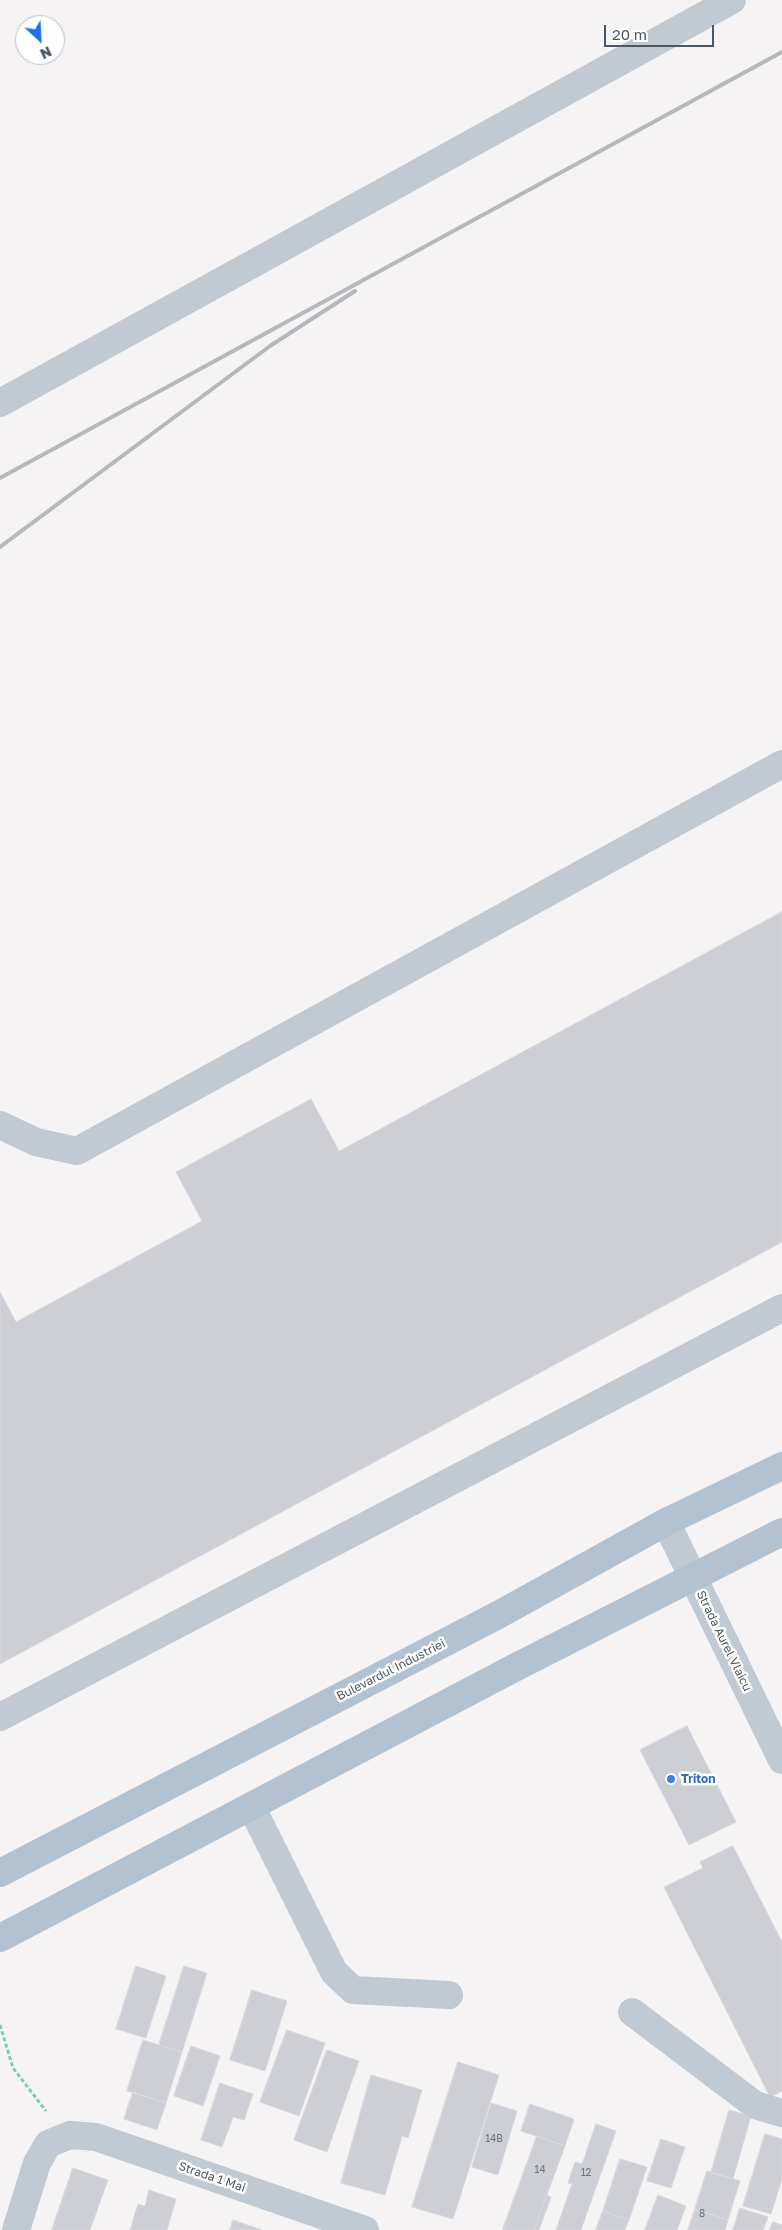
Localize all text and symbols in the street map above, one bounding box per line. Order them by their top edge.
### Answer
north arrow [15,15,65,65]
scale bar [607,15,717,47]
text: 20 m [612,25,647,43]
text: N [38,43,55,63]
street label: Strada Aurel Vlaicu [693,1588,755,1694]
street label: Bulevardul Industriei [334,1636,448,1704]
place label: Triton [681,1772,716,1786]
marker: Triton [665,1773,677,1785]
house number: 14B [485,2133,503,2145]
street label: Strada 1 Mai [177,2159,247,2195]
house number: 14 [535,2164,545,2176]
house number: 12 [581,2167,591,2179]
house number: 8 [699,2208,705,2220]

